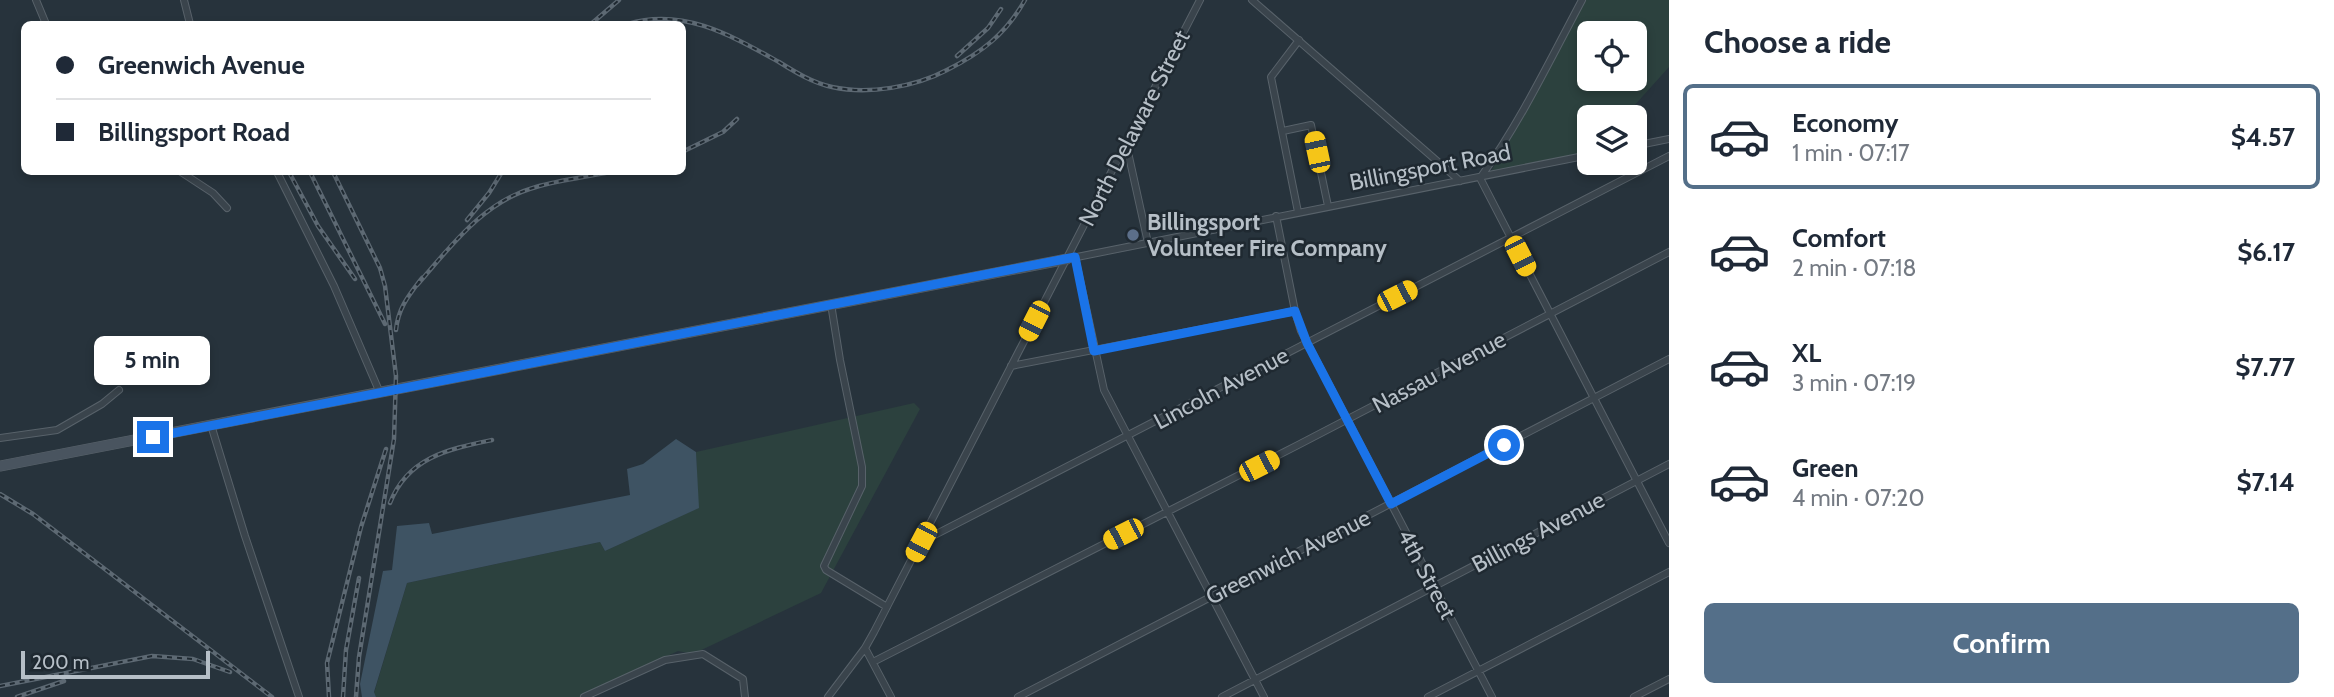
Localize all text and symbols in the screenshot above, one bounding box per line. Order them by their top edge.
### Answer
map controls [1577,21,1647,175]
button: locate [1577,21,1647,91]
text: Choose a ride [1704,22,1891,61]
street label: North Delaware Street [1072,25,1196,231]
text: Greenwich Avenue [98,49,305,81]
button: layers [1577,105,1647,175]
icon: car [1708,105,1771,168]
text: Economy [1792,107,1898,139]
text: Billingsport Road [98,116,290,148]
text: $4.57 [2231,121,2295,153]
car [1303,129,1332,175]
street label: Billingsport Road [1347,138,1513,196]
text: 1 min · 07:17 [1792,139,1910,167]
place label: Billingsport Volunteer Fire Company [1147,208,1387,262]
icon: car [1708,220,1771,283]
text: Comfort [1792,222,1886,254]
marker: Billingsport Volunteer Fire Company [1125,227,1141,243]
car [1502,233,1539,279]
text: $6.17 [2237,236,2295,268]
text: 2 min · 07:18 [1792,254,1917,282]
car [1374,277,1421,315]
car [1016,298,1053,344]
street label: Nassau Avenue [1367,325,1511,419]
icon: car [1708,335,1771,398]
callout: 5 min [95,336,211,384]
text: XL [1792,337,1821,369]
street label: Lincoln Avenue [1149,341,1293,435]
text: 5 min [124,346,180,374]
text: $7.77 [2235,351,2295,383]
text: 3 min · 07:19 [1792,369,1916,397]
route end [137,421,169,453]
route start [1488,429,1520,461]
car [1236,447,1283,485]
icon: car [1708,450,1771,513]
text: Green [1792,452,1859,484]
text: $7.14 [2237,466,2295,498]
text: 4 min · 07:20 [1792,484,1924,512]
street label: Billings Avenue [1467,485,1609,579]
street label: Greenwich Avenue [1201,503,1375,611]
car [1100,515,1147,553]
car [902,519,941,565]
street label: 4th Street [1392,524,1462,624]
button: Confirm [1704,603,2299,683]
scale bar [21,648,210,680]
text: 200 m [32,651,89,674]

